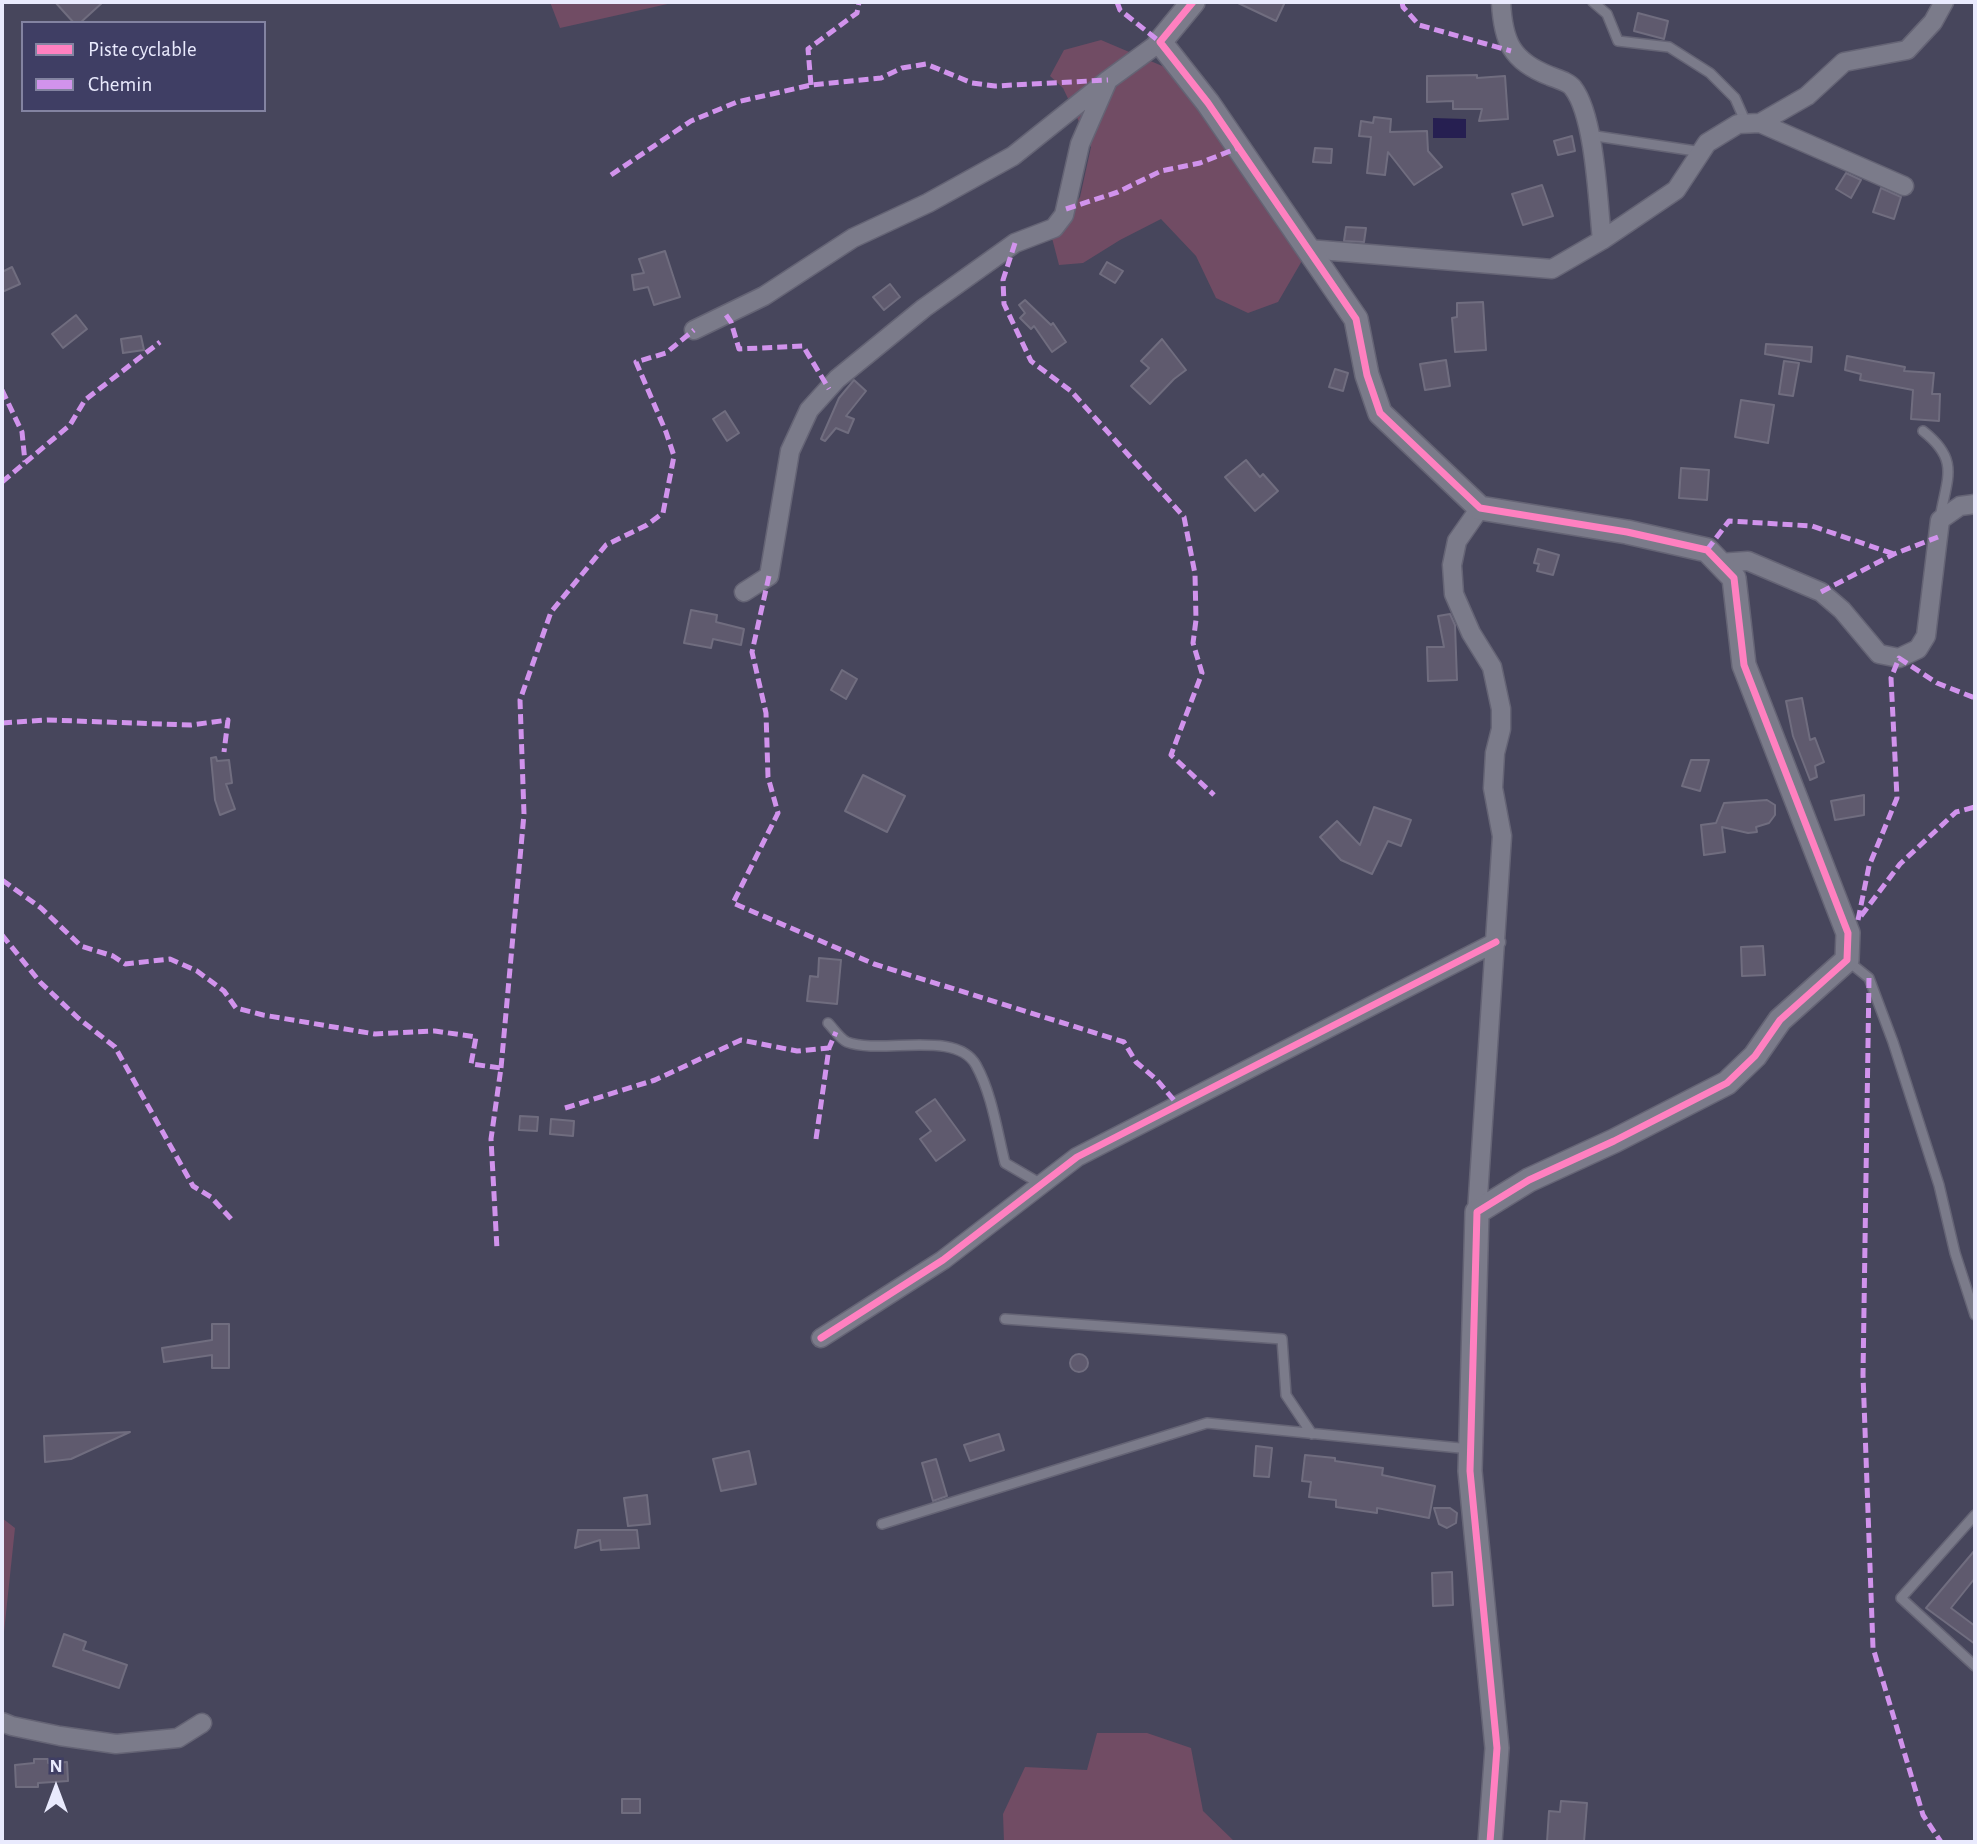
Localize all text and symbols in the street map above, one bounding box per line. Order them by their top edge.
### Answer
legend [21,21,266,112]
text: Piste cyclable [88,39,197,60]
text: Chemin [88,74,152,95]
north arrow [21,1753,91,1823]
text: N [49,1757,63,1776]

